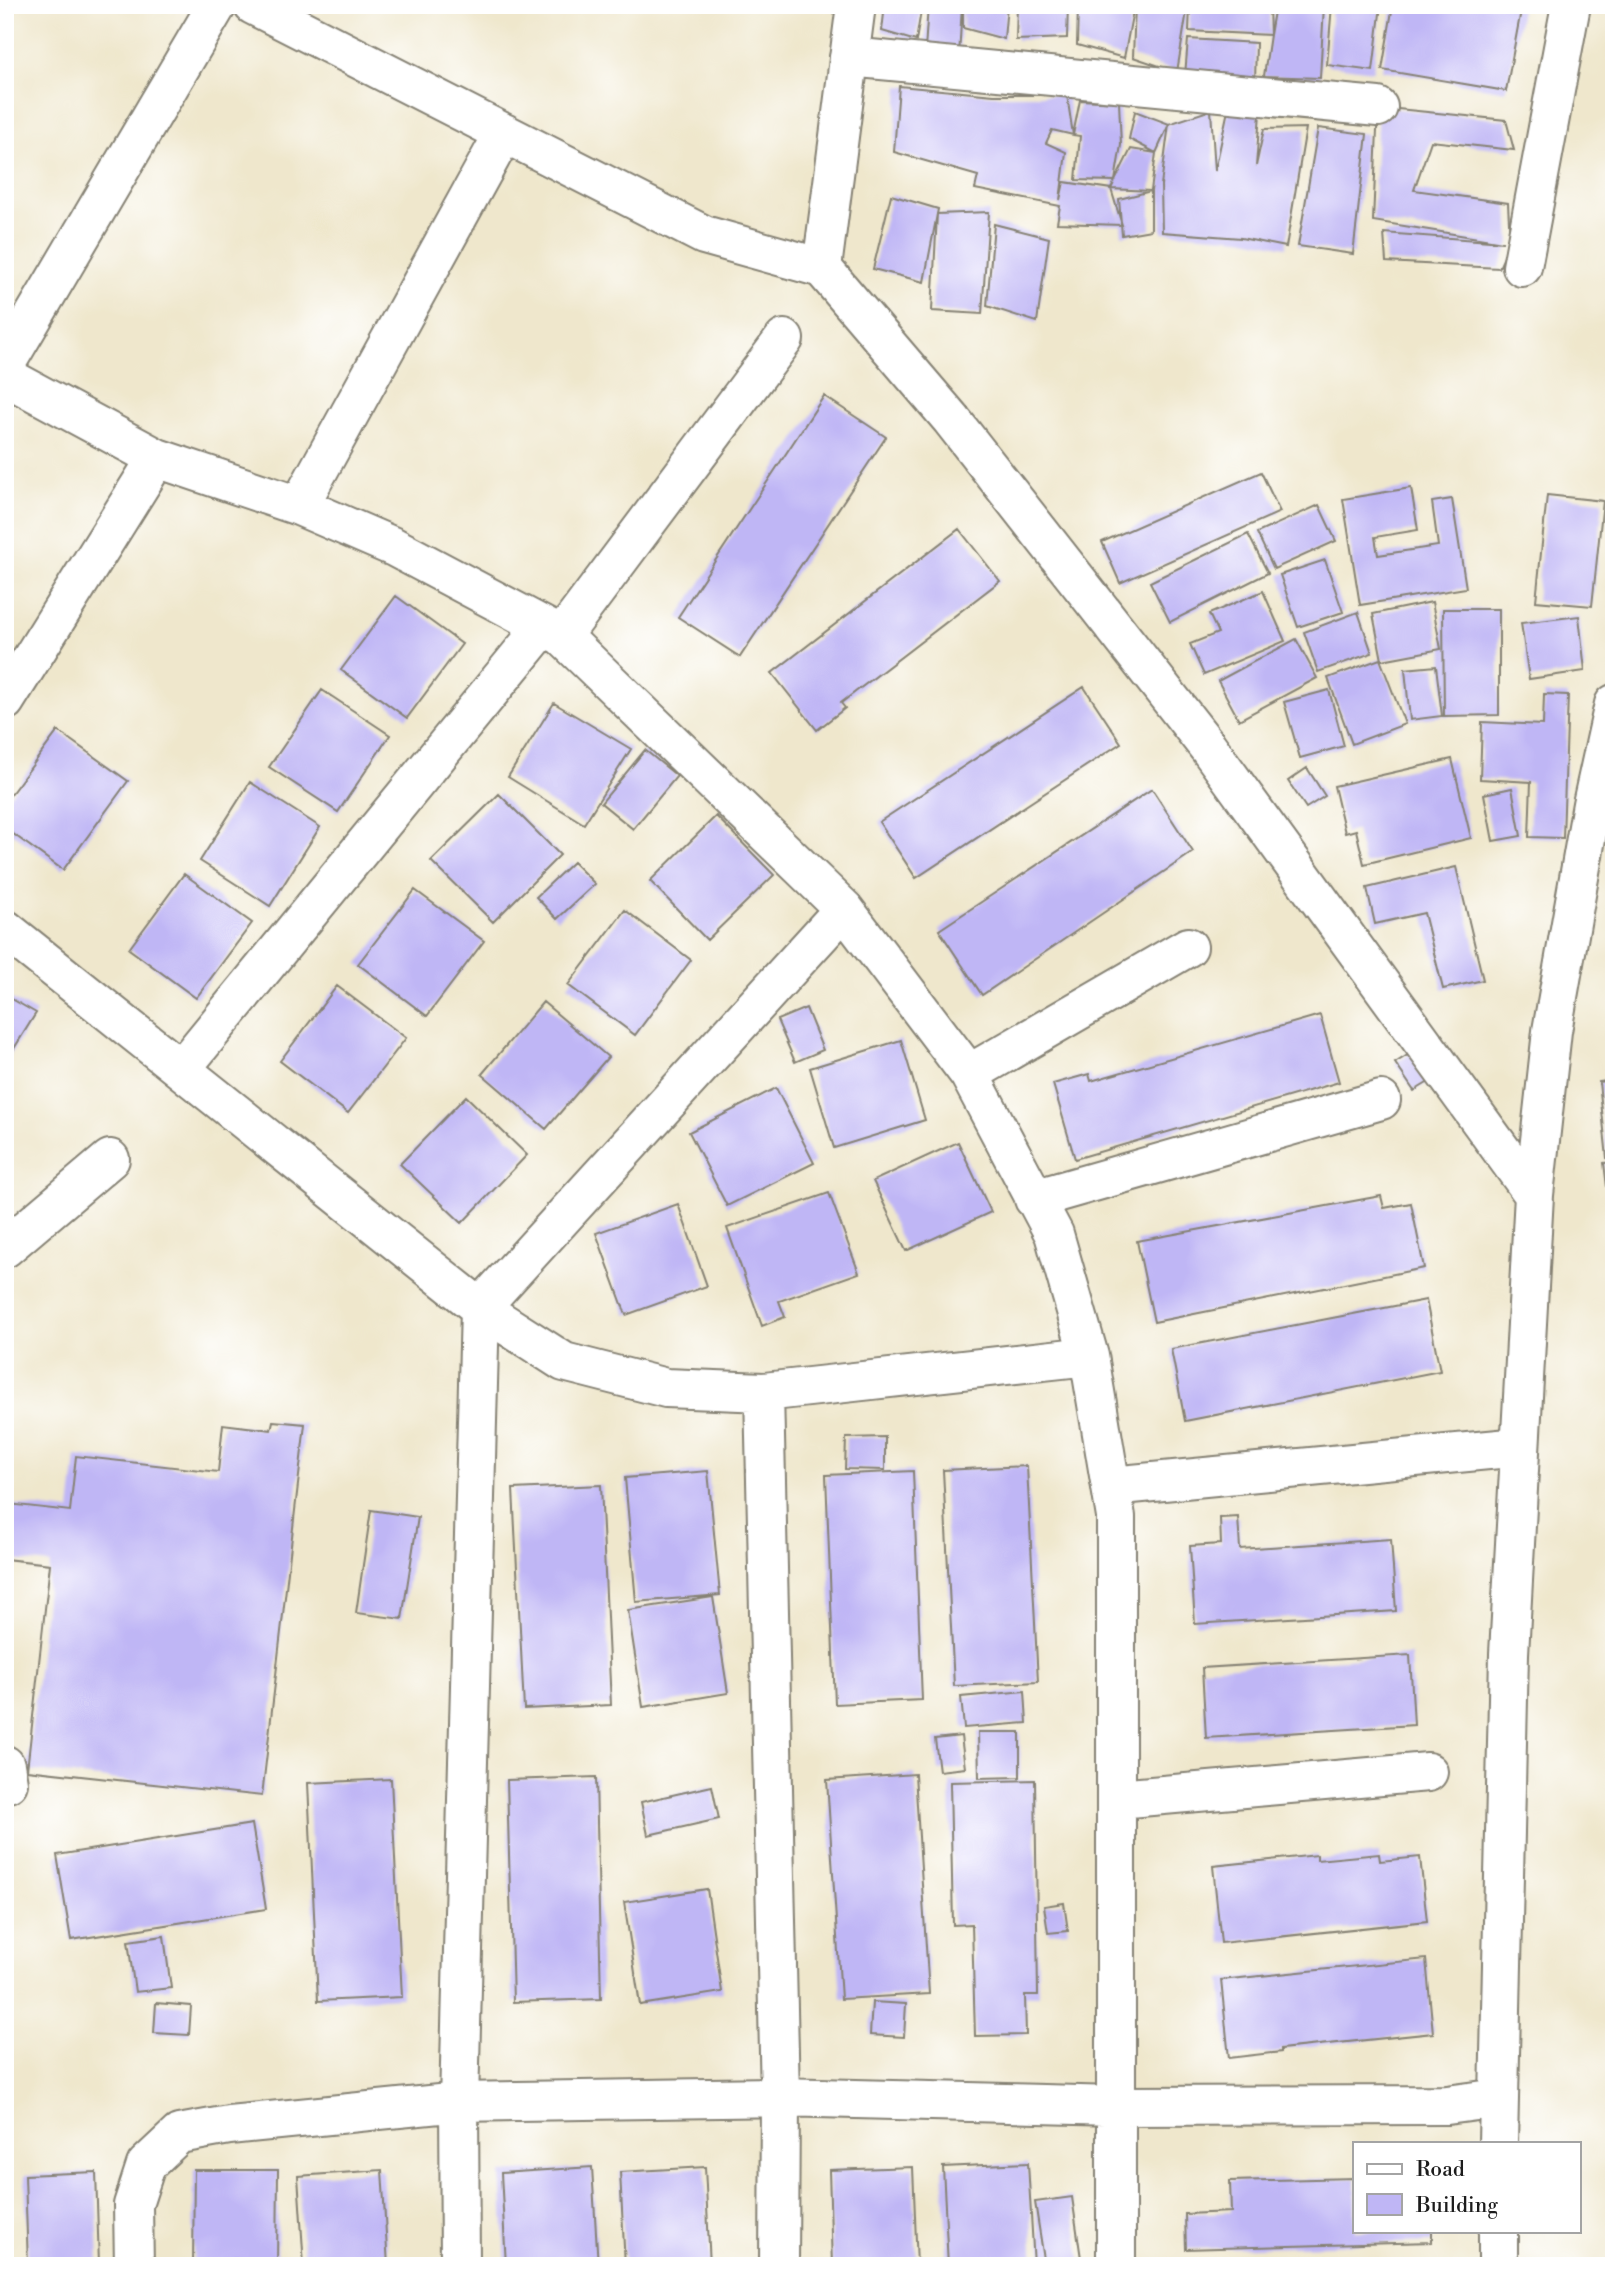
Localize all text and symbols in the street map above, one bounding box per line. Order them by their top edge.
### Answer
legend [1353,2142,1580,2232]
text: Road [1416,2157,1465,2183]
text: Building [1415,2193,1498,2219]

